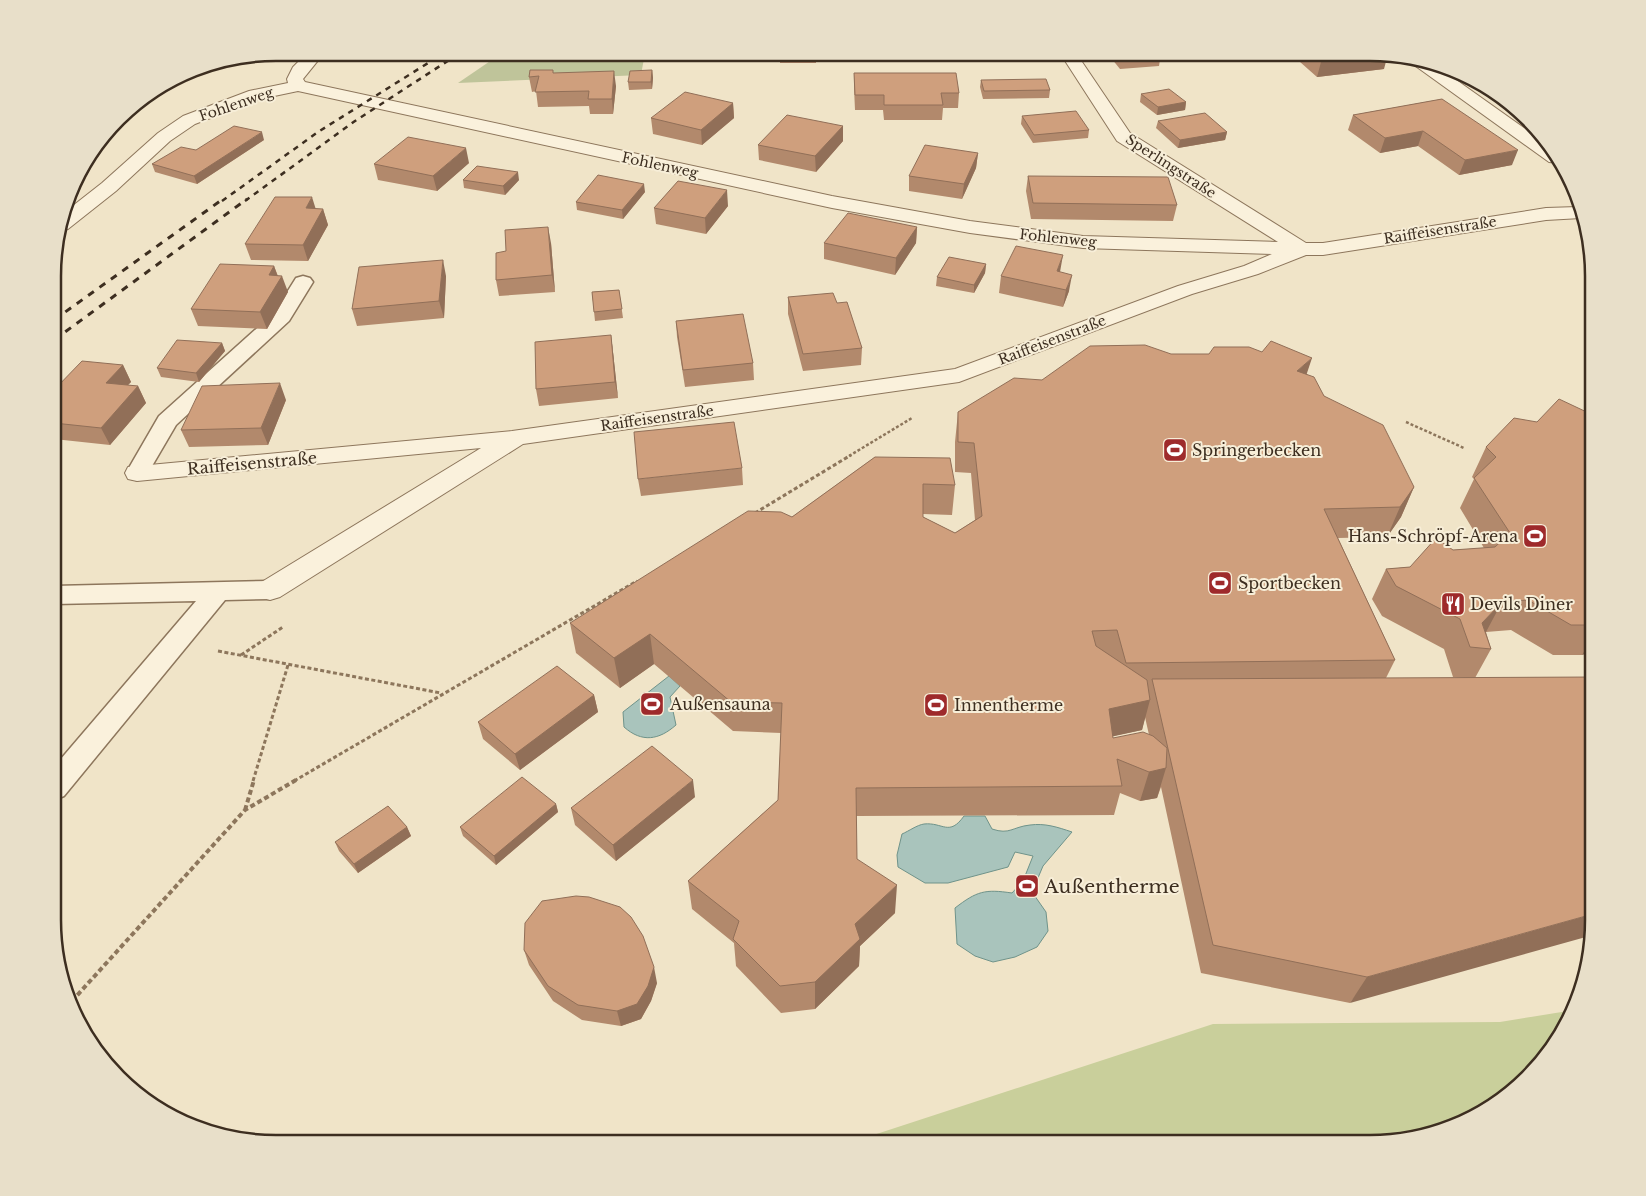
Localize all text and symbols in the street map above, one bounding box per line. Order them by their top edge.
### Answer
street label: Fohlenweg [196,83,276,125]
street label: Sperlingstraße [1122,130,1220,202]
street label: Fohlenweg [620,148,700,182]
street label: Raiffeisenstraße [1382,212,1498,248]
street label: Fohlenweg [1018,225,1098,251]
street label: Raiffeisenstraße [996,311,1108,369]
street label: Raiffeisenstraße [599,401,715,435]
sports icon: Springerbecken [1162,437,1188,463]
place label: Springerbecken [1192,440,1321,460]
street label: Raiffeisenstraße [186,447,318,479]
sports icon: Hans-Schröpf-Arena [1522,523,1548,549]
place label: Hans-Schröpf-Arena [1348,526,1518,546]
sports icon: Sportbecken [1207,570,1233,596]
place label: Sportbecken [1238,573,1341,593]
restaurant icon: Devils Diner [1440,591,1466,617]
place label: Devils Diner [1470,594,1573,614]
sports icon: Außensauna [639,691,665,717]
sports icon: Innentherme [923,692,949,718]
place label: Außensauna [669,694,771,714]
place label: Innentherme [954,695,1063,715]
sports icon: Außentherme [1014,873,1040,899]
place label: Außentherme [1043,875,1180,898]

